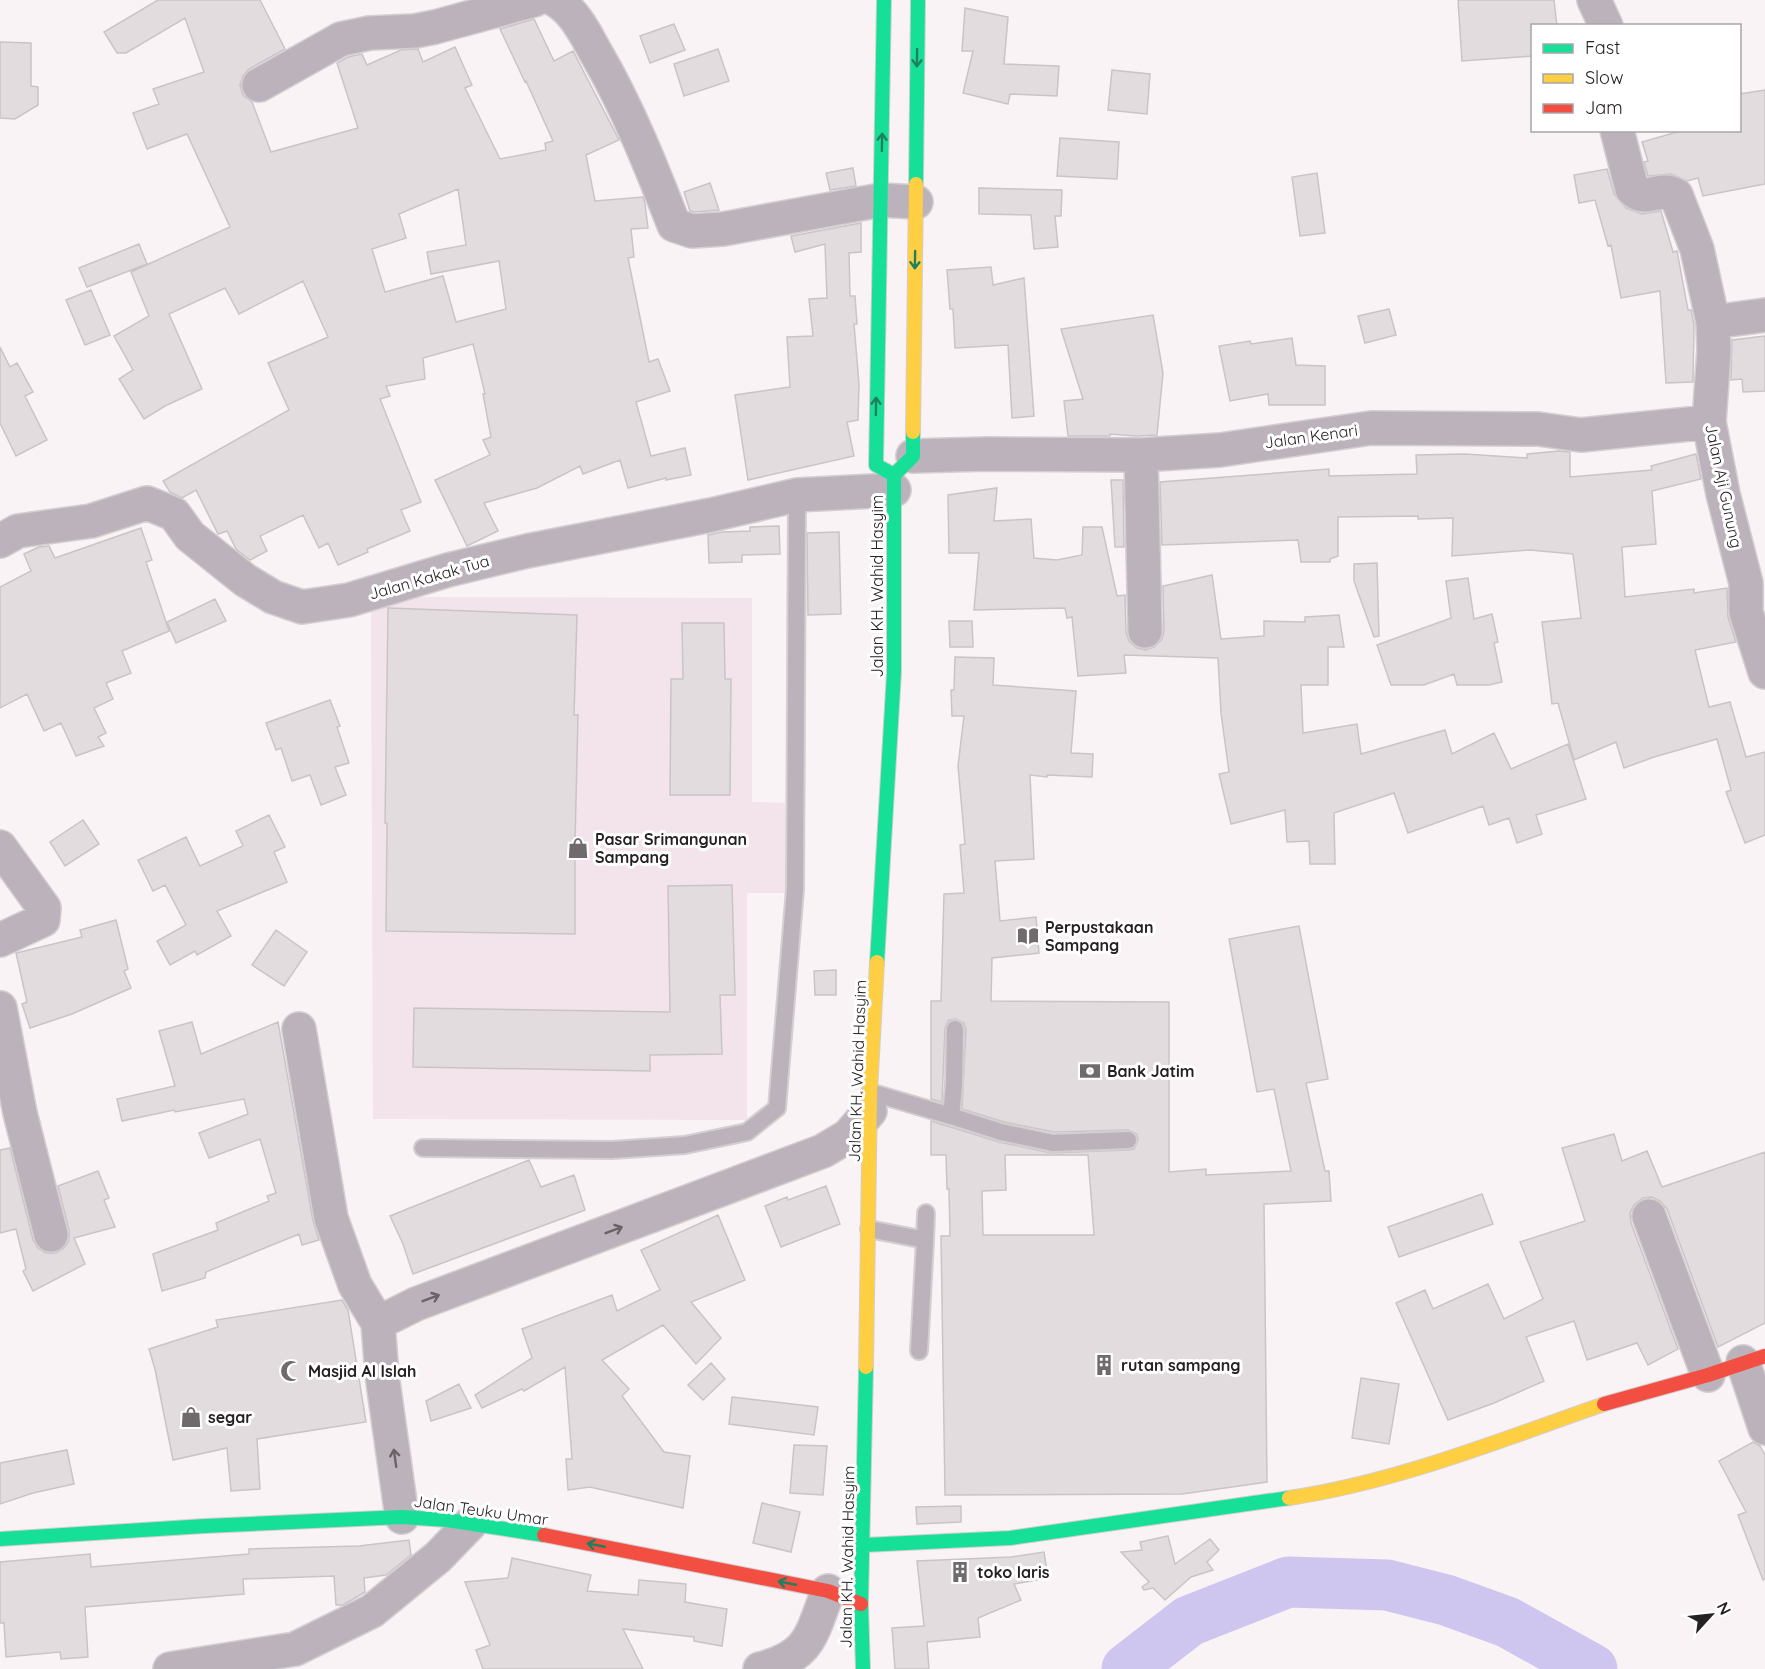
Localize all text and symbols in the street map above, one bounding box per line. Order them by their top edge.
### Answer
legend [1531,24,1741,132]
text: Fast [1585,36,1620,59]
one-way arrow [911,48,923,68]
text: Slow [1585,66,1623,89]
text: Jam [1585,96,1623,119]
one-way arrow [876,132,888,152]
one-way arrow [909,250,921,270]
one-way arrow [870,397,882,417]
street label: Jalan Kenari [1263,420,1359,452]
street label: Jalan Aji Gunung [1701,422,1747,550]
street label: Jalan KH. Wahid Hasyim [867,495,887,677]
street label: Jalan Kakak Tua [367,550,491,604]
place label: Pasar Srimangunan Sampang [595,829,747,867]
shop icon: Pasar Srimangunan Sampang [566,836,590,860]
place label: Perpustakaan Sampang [1045,917,1153,955]
library icon: Perpustakaan Sampang [1016,924,1040,948]
street label: Jalan KH. Wahid Hasyim [844,979,870,1163]
bank icon: Bank Jatim [1078,1059,1102,1083]
place label: Bank Jatim [1107,1061,1195,1081]
one-way arrow [604,1223,623,1234]
one-way arrow [421,1292,440,1303]
building icon: rutan sampang [1092,1353,1116,1377]
place label: rutan sampang [1121,1355,1240,1375]
mosque icon: Masjid Al Islah [279,1359,303,1383]
place label: Masjid Al Islah [308,1361,416,1381]
shop icon: segar [179,1405,203,1429]
place label: segar [208,1407,252,1427]
one-way arrow [389,1449,400,1469]
street label: Jalan KH. Wahid Hasyim [835,1465,859,1649]
street label: Jalan Teuku Umar [412,1491,550,1529]
one-way arrow [587,1539,606,1550]
building icon: toko laris [948,1560,972,1584]
place label: toko laris [977,1562,1050,1582]
one-way arrow [778,1577,798,1588]
north arrow [1681,1585,1741,1645]
text: N [1713,1598,1736,1618]

